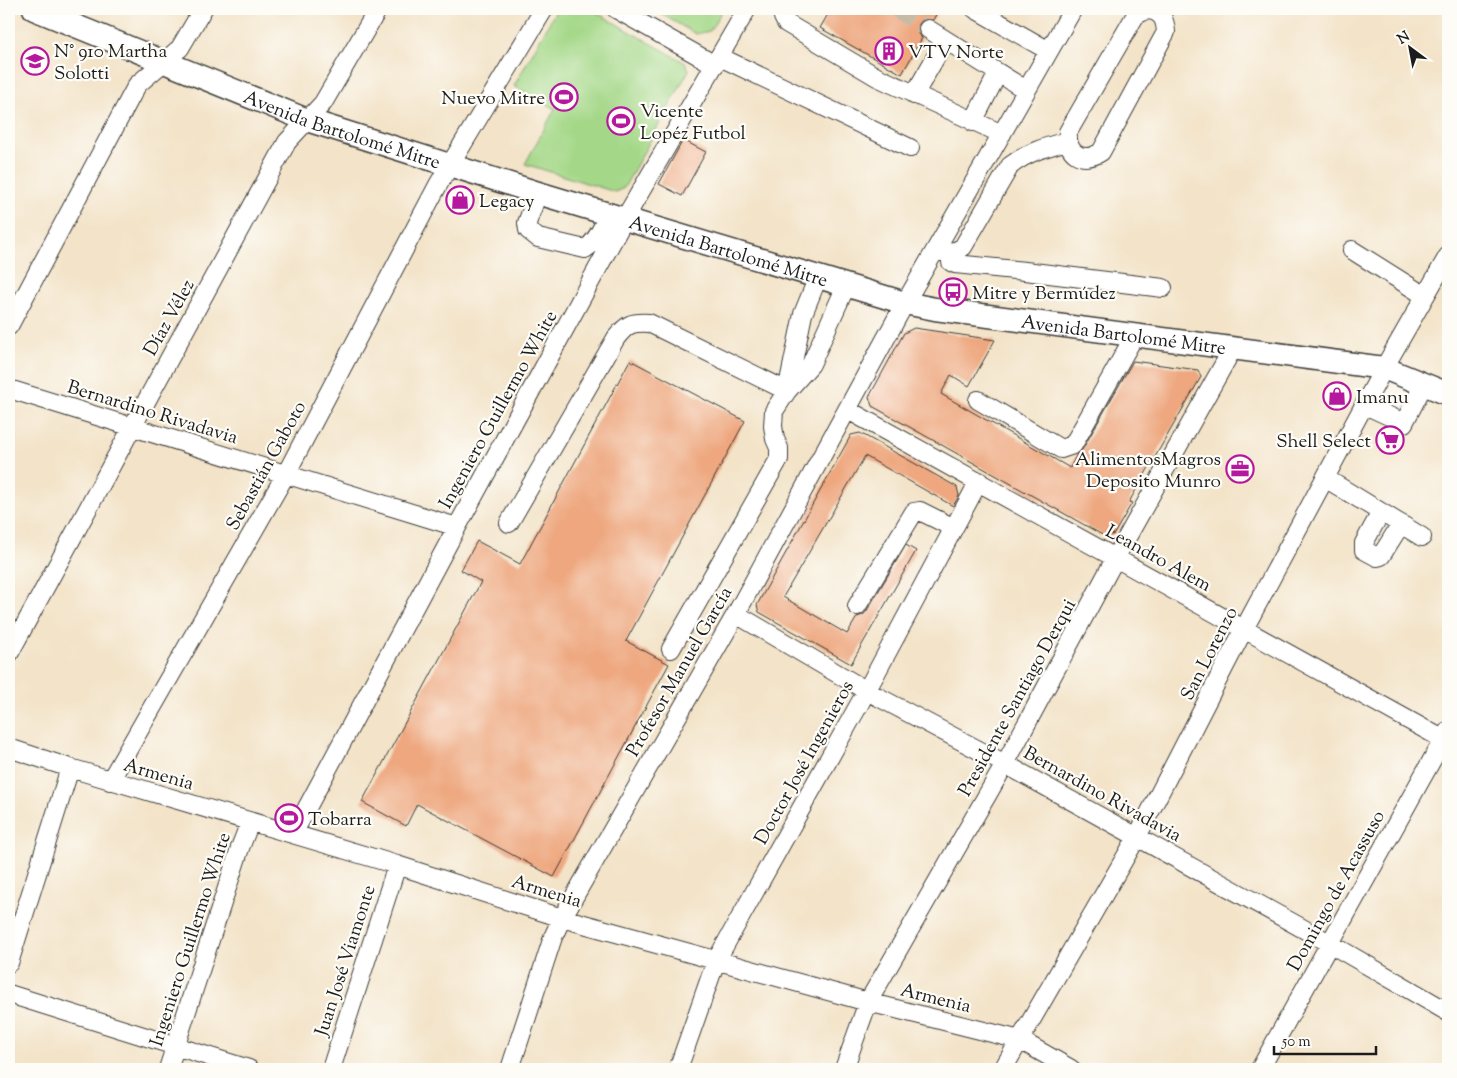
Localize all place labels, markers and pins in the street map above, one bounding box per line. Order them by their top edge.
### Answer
building icon: VTV Norte [874,36,904,66]
place label: N° 910 Martha Solotti [54,39,167,88]
place label: VTV Norte [908,40,1004,67]
school or university icon: N° 910 Martha Solotti [20,46,50,76]
sports icon: Nuevo Mitre [549,82,579,112]
place label: Nuevo Mitre [441,86,545,113]
place label: Vicente Lopéz Futbol [640,99,746,148]
sports icon: Vicente Lopéz Futbol [606,106,636,136]
shop icon: Legacy [445,185,475,215]
place label: Legacy [479,189,535,216]
bus stop icon: Mitre y Bermúdez [938,277,968,307]
place label: Mitre y Bermúdez [972,281,1116,308]
shop icon: Imanu [1322,381,1352,411]
place label: Imanu [1356,385,1409,412]
supermarket icon: Shell Select [1375,425,1405,455]
place label: Shell Select [1276,429,1372,456]
place label: AlimentosMagros Deposito Munro [1075,447,1221,496]
office icon: AlimentosMagros Deposito Munro [1225,454,1255,484]
sports icon: Tobarra [274,803,304,833]
place label: Tobarra [308,807,372,834]

